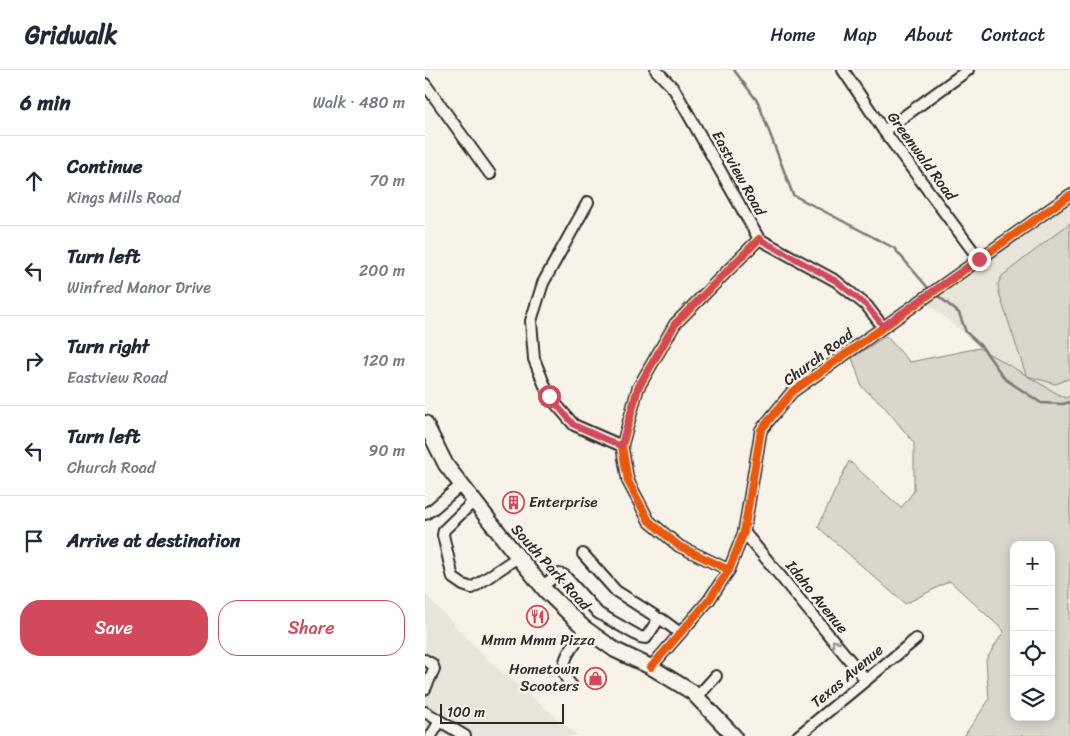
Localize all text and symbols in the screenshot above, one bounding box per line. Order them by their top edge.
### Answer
text: Gridwalk [25,14,117,56]
text: Home [771,19,816,51]
text: Map [844,19,877,51]
text: About [905,19,953,51]
text: Contact [981,19,1045,51]
text: 6 min [20,84,71,122]
text: Walk · 480 m [313,88,405,117]
street label: Greenwald Road [881,106,964,207]
street label: Eastview Road [705,126,774,221]
text: Continue [67,150,143,183]
text: 70 m [369,166,405,195]
icon: ahead [20,167,48,195]
text: Kings Mills Road [67,183,180,212]
text: Turn left [67,240,140,273]
route end [968,248,991,271]
text: 200 m [359,256,405,285]
icon: left [20,257,48,285]
text: Winfred Manor Drive [67,273,211,302]
street label: Church Road [777,321,860,392]
text: Turn right [67,330,149,363]
text: 120 m [362,346,405,375]
icon: right [20,347,48,375]
text: Eastview Road [67,363,167,392]
route start [538,385,561,408]
text: Turn left [67,420,140,453]
text: 90 m [369,436,405,465]
icon: left [20,437,48,465]
text: Church Road [67,453,155,482]
place label: Enterprise [529,489,597,515]
building icon: Enterprise [501,490,525,514]
street label: South Park Road [505,518,598,617]
text: Arrive at destination [67,524,240,557]
icon: arrive [20,527,48,555]
map controls [1010,541,1055,721]
button: + [1010,541,1055,586]
street label: Idaho Avenue [778,554,855,640]
button: − [1010,586,1055,631]
button: Save [20,600,208,656]
button: Share [218,600,405,656]
restaurant icon: Mmm Mmm Pizza [526,605,550,629]
place label: Mmm Mmm Pizza [481,627,595,653]
button: locate [1010,631,1055,676]
street label: Texas Avenue [805,637,890,714]
one-way arrow [832,639,841,648]
place label: Hometown Scooters [509,656,579,699]
shop icon: Hometown Scooters [583,666,607,690]
button: layers [1010,676,1055,721]
text: 100 m [447,700,485,725]
scale bar [440,701,564,724]

